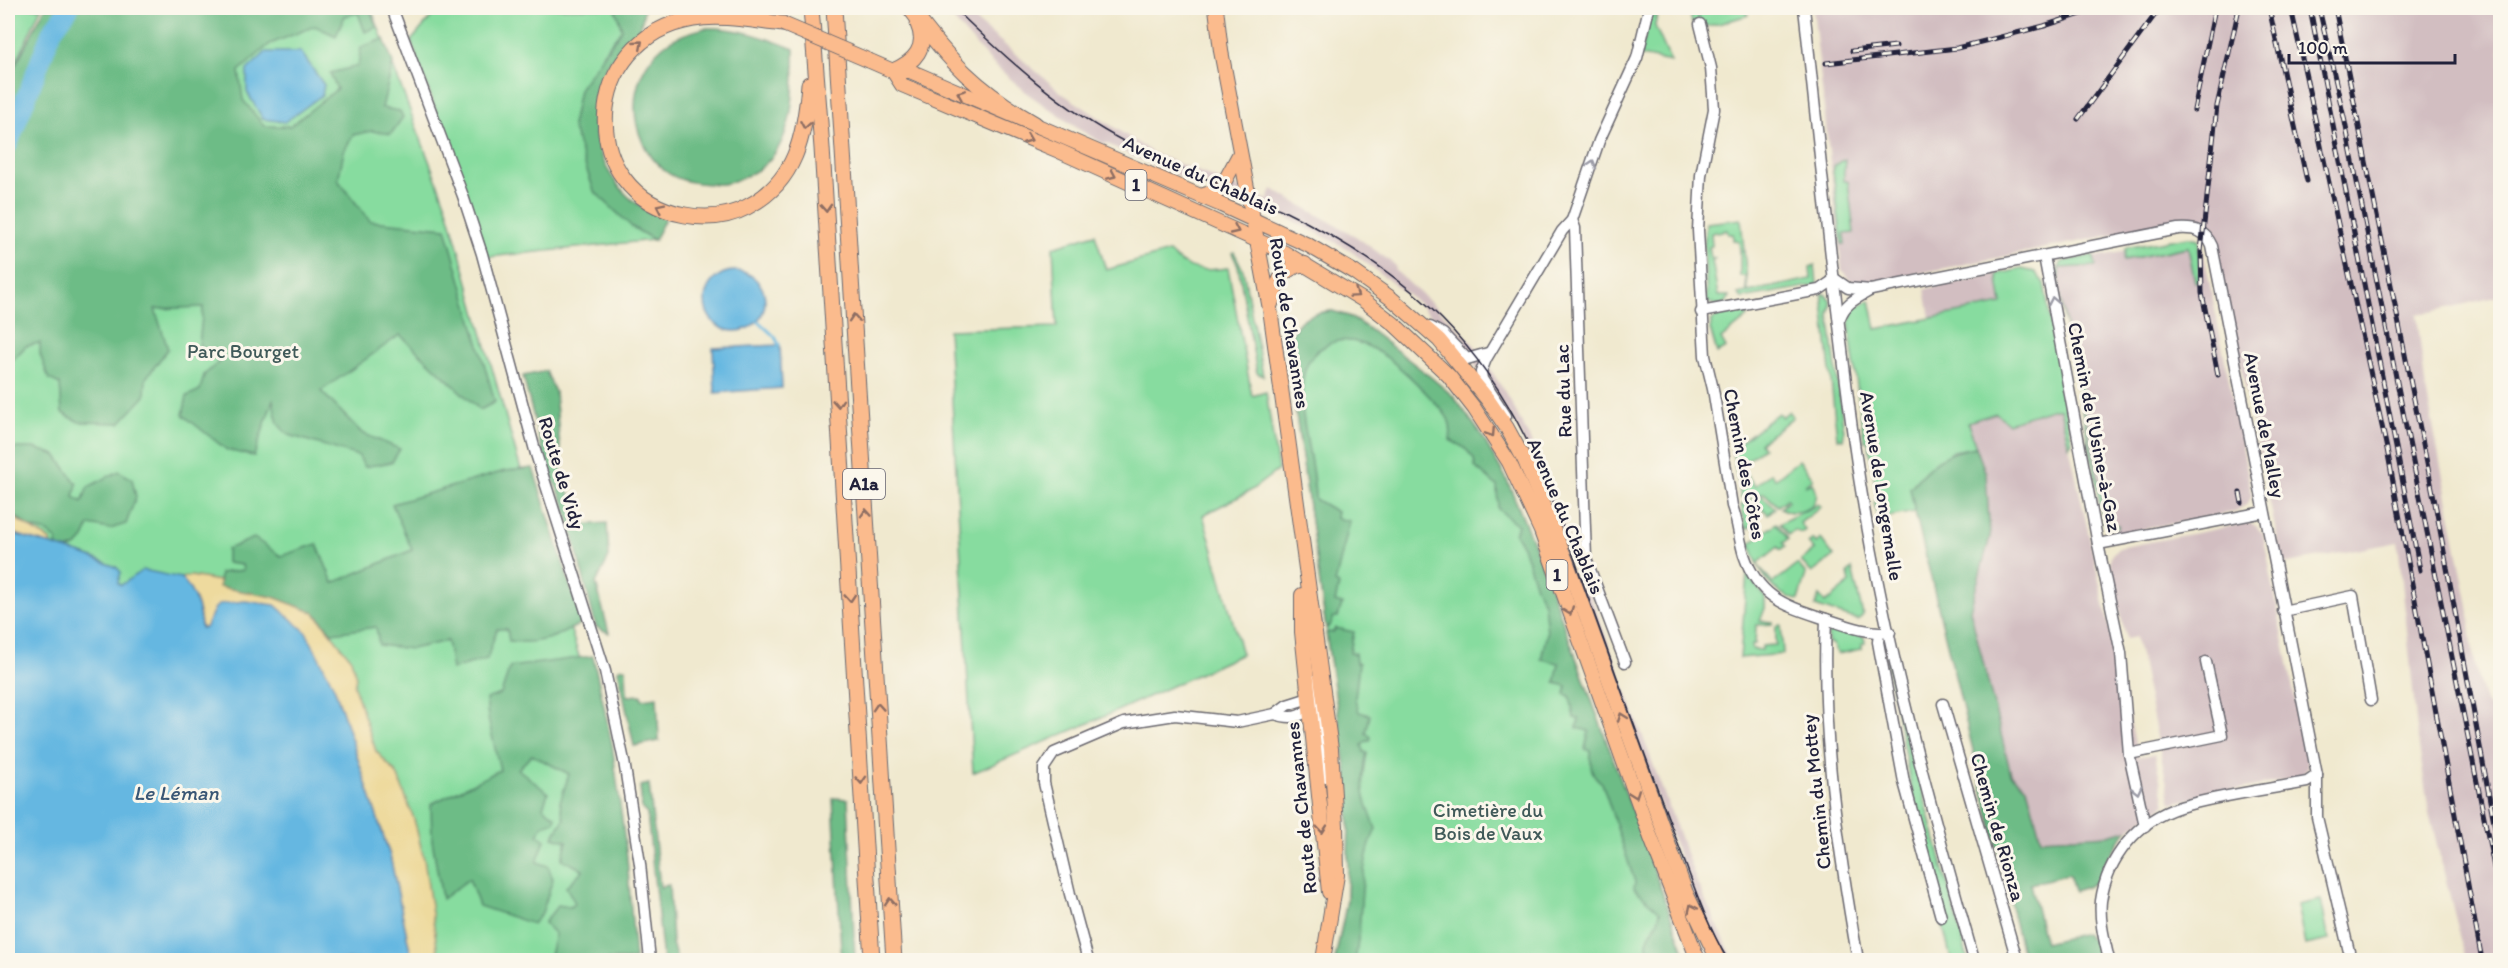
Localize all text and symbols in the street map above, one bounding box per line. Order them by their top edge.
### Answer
scale bar [2289,27,2456,65]
text: 100 m [2298,37,2348,59]
one-way arrow [632,40,643,51]
one-way arrow [957,89,968,101]
one-way arrow [799,119,812,129]
street label: Avenue du Chablais [1120,130,1282,220]
one-way arrow [1023,131,1033,144]
one-way arrow [1584,159,1597,170]
one-way arrow [1106,167,1117,179]
road number: 1 [1126,170,1146,200]
one-way arrow [656,202,667,214]
one-way arrow [819,204,832,213]
one-way arrow [1228,222,1239,234]
street label: Route de Chavannes [1265,236,1315,410]
one-way arrow [1349,287,1359,299]
one-way arrow [2047,296,2060,306]
one-way arrow [847,314,860,323]
street label: Chemin de l'Usine-à-Gaz [2063,320,2127,534]
park label: Parc Bourget [187,339,299,363]
street label: Rue du Lac [1549,344,1577,438]
street label: Avenue de Malley [2239,350,2291,500]
street label: Chemin des Côtes [1719,386,1771,542]
street label: Avenue de Longemalle [1855,390,1909,582]
one-way arrow [831,399,844,408]
street label: Route de Vidy [533,414,591,533]
one-way arrow [1483,427,1495,437]
street label: Avenue du Chablais [1522,434,1610,598]
road number: A1a [843,469,885,499]
one-way arrow [859,508,872,517]
road number: 1 [1546,560,1568,590]
one-way arrow [843,593,856,602]
one-way arrow [1562,605,1575,615]
one-way arrow [871,703,884,712]
one-way arrow [1617,712,1630,723]
street label: Chemin du Mottey [1796,713,1836,871]
street label: Route de Chavannes [1280,721,1322,895]
street label: Chemin de Rionza [1965,750,2031,904]
one-way arrow [854,775,867,785]
water label: Le Léman [133,780,219,805]
one-way arrow [2130,785,2143,795]
one-way arrow [1628,788,1641,799]
park label: Cimetière du Bois de Vaux [1433,798,1543,845]
one-way arrow [1315,825,1328,834]
one-way arrow [884,898,897,907]
one-way arrow [1688,903,1700,914]

